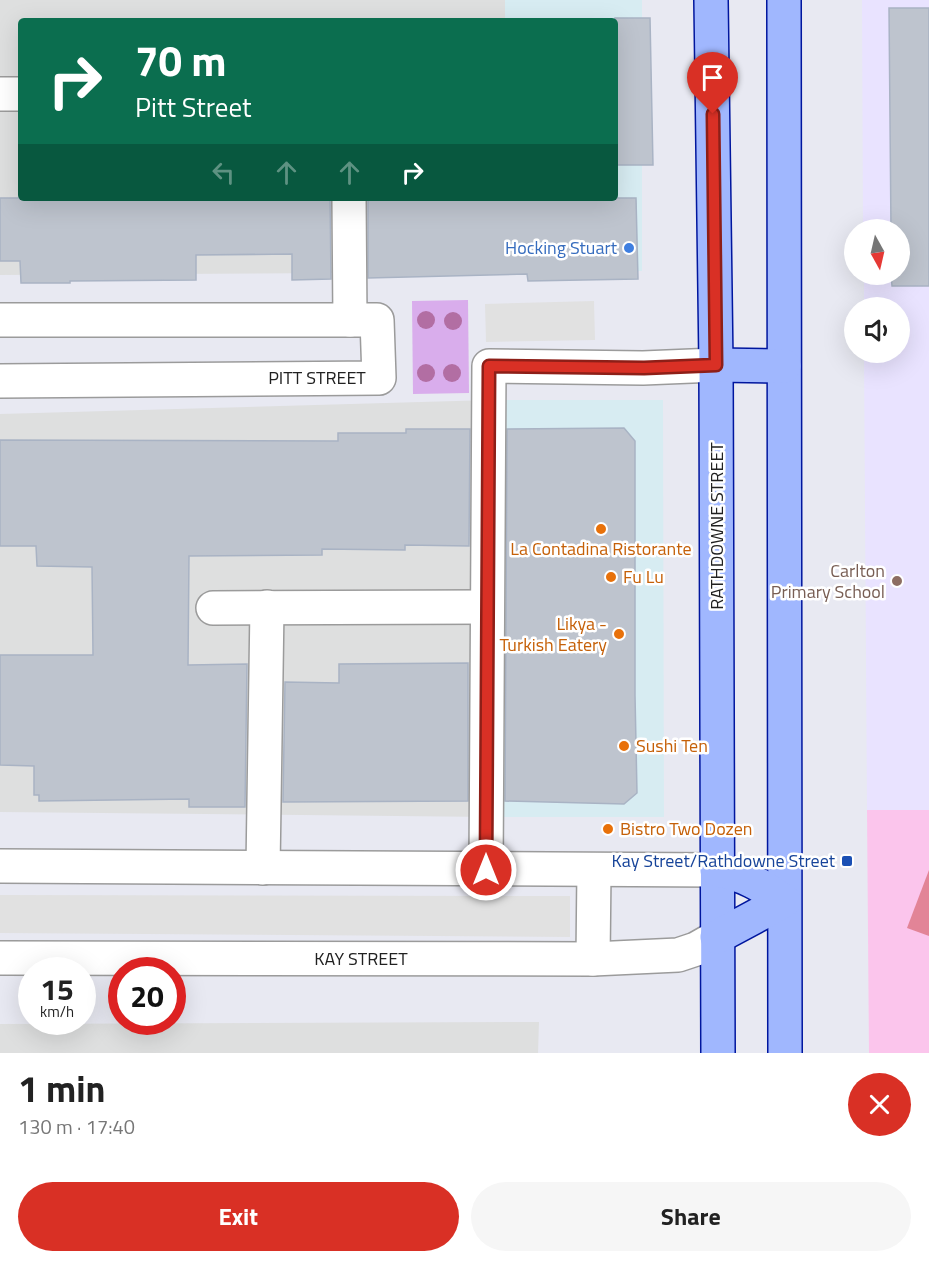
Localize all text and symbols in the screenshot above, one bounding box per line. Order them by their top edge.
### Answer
text: 70 m [135,28,227,92]
icon: right [36,42,114,120]
pin [687,52,738,114]
icon: arrive [696,61,729,94]
text: Pitt Street [135,86,251,127]
icon: left [207,156,240,189]
icon: ahead [270,156,303,189]
icon: ahead [333,156,366,189]
icon: right [396,156,429,189]
north arrow [844,219,910,285]
map controls [844,219,910,363]
place label: Hocking Stuart [505,234,618,261]
marker: Hocking Stuart [622,241,636,255]
button: sound [844,297,910,363]
street label: PITT STREET [268,364,366,391]
street label: RATHDOWNE STREET [703,442,730,610]
marker: La Contadina Ristorante [594,522,608,536]
place label: La Contadina Ristorante [510,535,692,562]
place label: Carlton Primary School [771,557,885,605]
place label: Fu Lu [623,563,664,590]
marker: Fu Lu [604,570,618,584]
marker: Carlton Primary School [890,574,904,588]
place label: Likya - Turkish Eatery [499,610,607,658]
marker: Likya - Turkish Eatery [612,627,626,641]
place label: Sushi Ten [636,732,708,759]
marker: Sushi Ten [617,739,631,753]
place label: Bistro Two Dozen [620,815,753,842]
marker: Bistro Two Dozen [601,822,615,836]
position arrow [454,838,518,902]
place label: Kay Street/Rathdowne Street [611,847,836,874]
marker: Kay Street/Rathdowne Street [840,854,854,868]
street label: KAY STREET [314,945,408,972]
speed limit sign: 20 [108,957,186,1035]
text: 15 [40,966,74,1012]
text: km/h [40,1000,74,1023]
text: 1 min [18,1061,105,1116]
button: close [848,1073,911,1136]
text: 130 m · 17:40 [18,1111,135,1142]
button: Exit [18,1182,459,1251]
button: Share [471,1182,911,1251]

